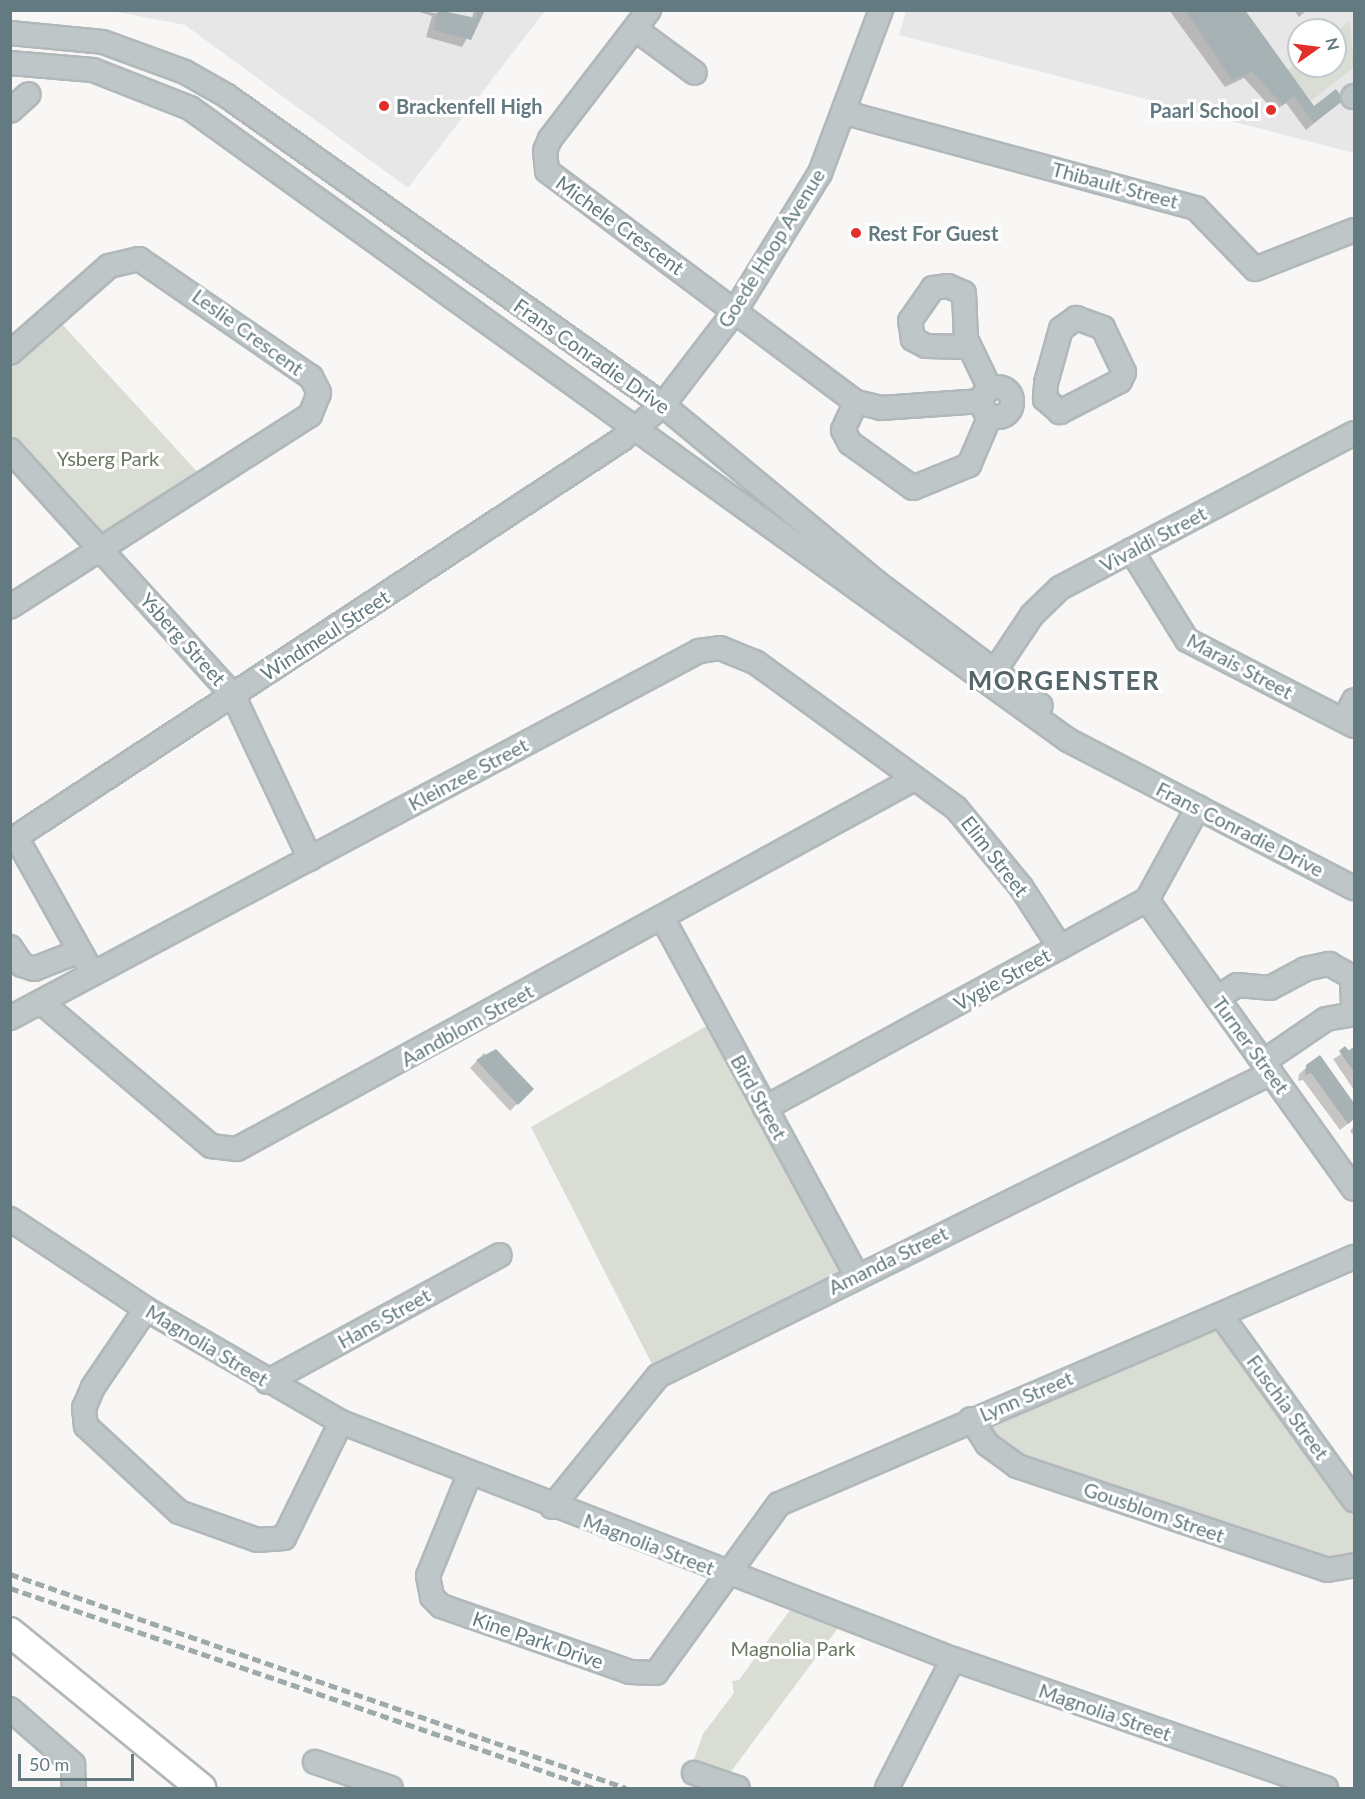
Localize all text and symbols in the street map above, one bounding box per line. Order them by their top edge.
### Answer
north arrow [1287,18,1347,78]
text: N [1322,36,1344,52]
place label: Brackenfell High [396,94,543,118]
place label: Paarl School [1150,98,1259,122]
marker: Brackenfell High [377,99,391,113]
marker: Paarl School [1264,103,1278,117]
street label: Thibault Street [1049,157,1181,213]
street label: Goede Hoop Avenue [712,164,830,332]
street label: Michele Crescent [551,171,689,279]
place label: Rest For Guest [868,221,999,245]
marker: Rest For Guest [849,226,863,240]
street label: Leslie Crescent [188,284,308,380]
street label: Frans Conradie Drive [510,293,674,419]
park label: Ysberg Park [57,446,159,470]
street label: Vivaldi Street [1096,501,1210,577]
street label: Windmeul Street [256,585,394,685]
street label: Ysberg Street [135,588,231,690]
street label: Marais Street [1183,628,1297,704]
district label: MORGENSTER [968,665,1160,697]
street label: Kleinzee Street [404,732,532,816]
street label: Frans Conradie Drive [1152,776,1328,882]
street label: Elim Street [956,811,1034,901]
street label: Vygie Street [950,943,1054,1015]
street label: Aandblom Street [397,979,537,1071]
street label: Turner Street [1208,991,1294,1099]
street label: Bird Street [726,1050,792,1144]
street label: Amanda Street [824,1221,952,1299]
street label: Hans Street [333,1283,435,1353]
street label: Magnolia Street [142,1299,272,1391]
street label: Fuschia Street [1242,1350,1334,1464]
street label: Lynn Street [976,1366,1076,1426]
street label: Gousblom Street [1081,1477,1227,1547]
street label: Magnolia Street [580,1508,718,1580]
street label: Kine Park Drive [469,1606,607,1674]
park label: Magnolia Park [731,1636,855,1660]
street label: Magnolia Street [1036,1678,1174,1746]
scale bar [21,1742,136,1780]
text: 50 m [29,1753,69,1775]

